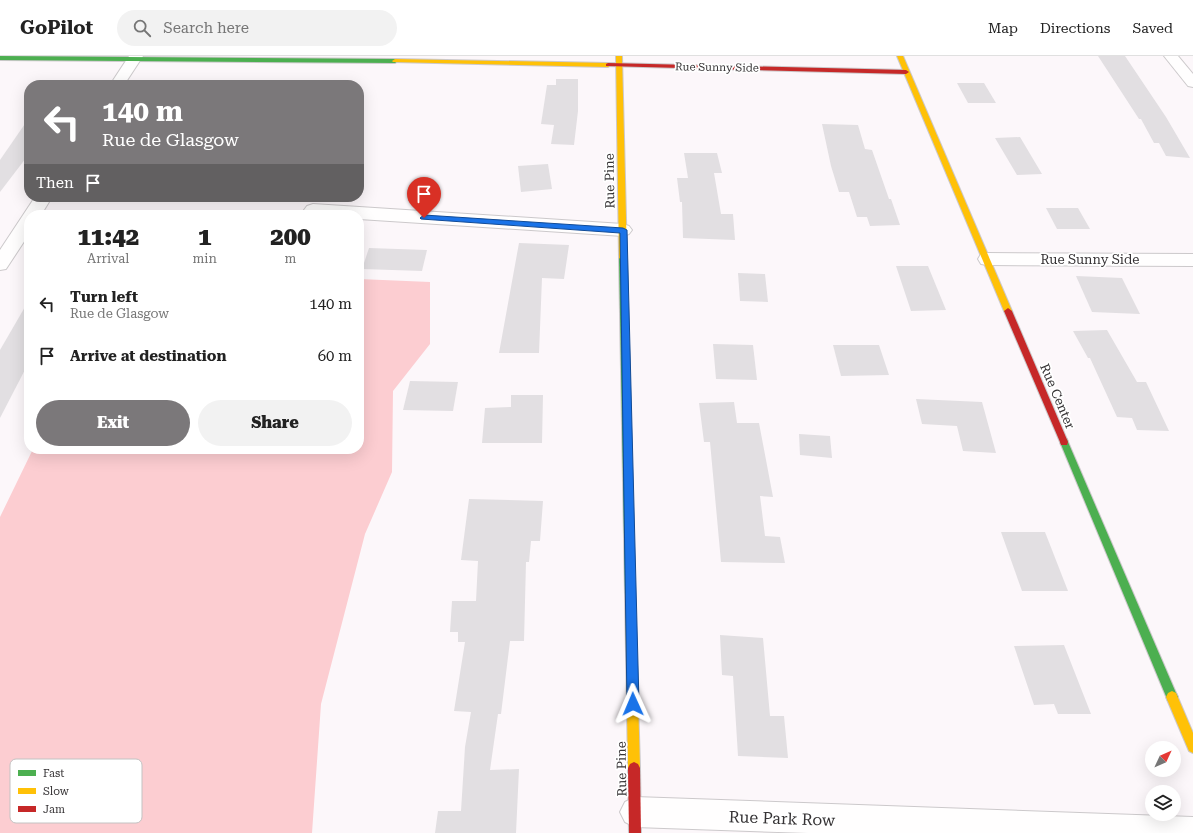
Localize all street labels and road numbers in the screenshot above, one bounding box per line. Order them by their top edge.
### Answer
street label: Rue Sunny Side [675,60,759,75]
street label: Rue Pine [602,153,617,209]
street label: Rue Sunny Side [1041,252,1139,267]
street label: Rue Center [1037,361,1078,432]
street label: Rue Pine [614,741,629,797]
street label: Rue Park Row [728,807,836,830]

